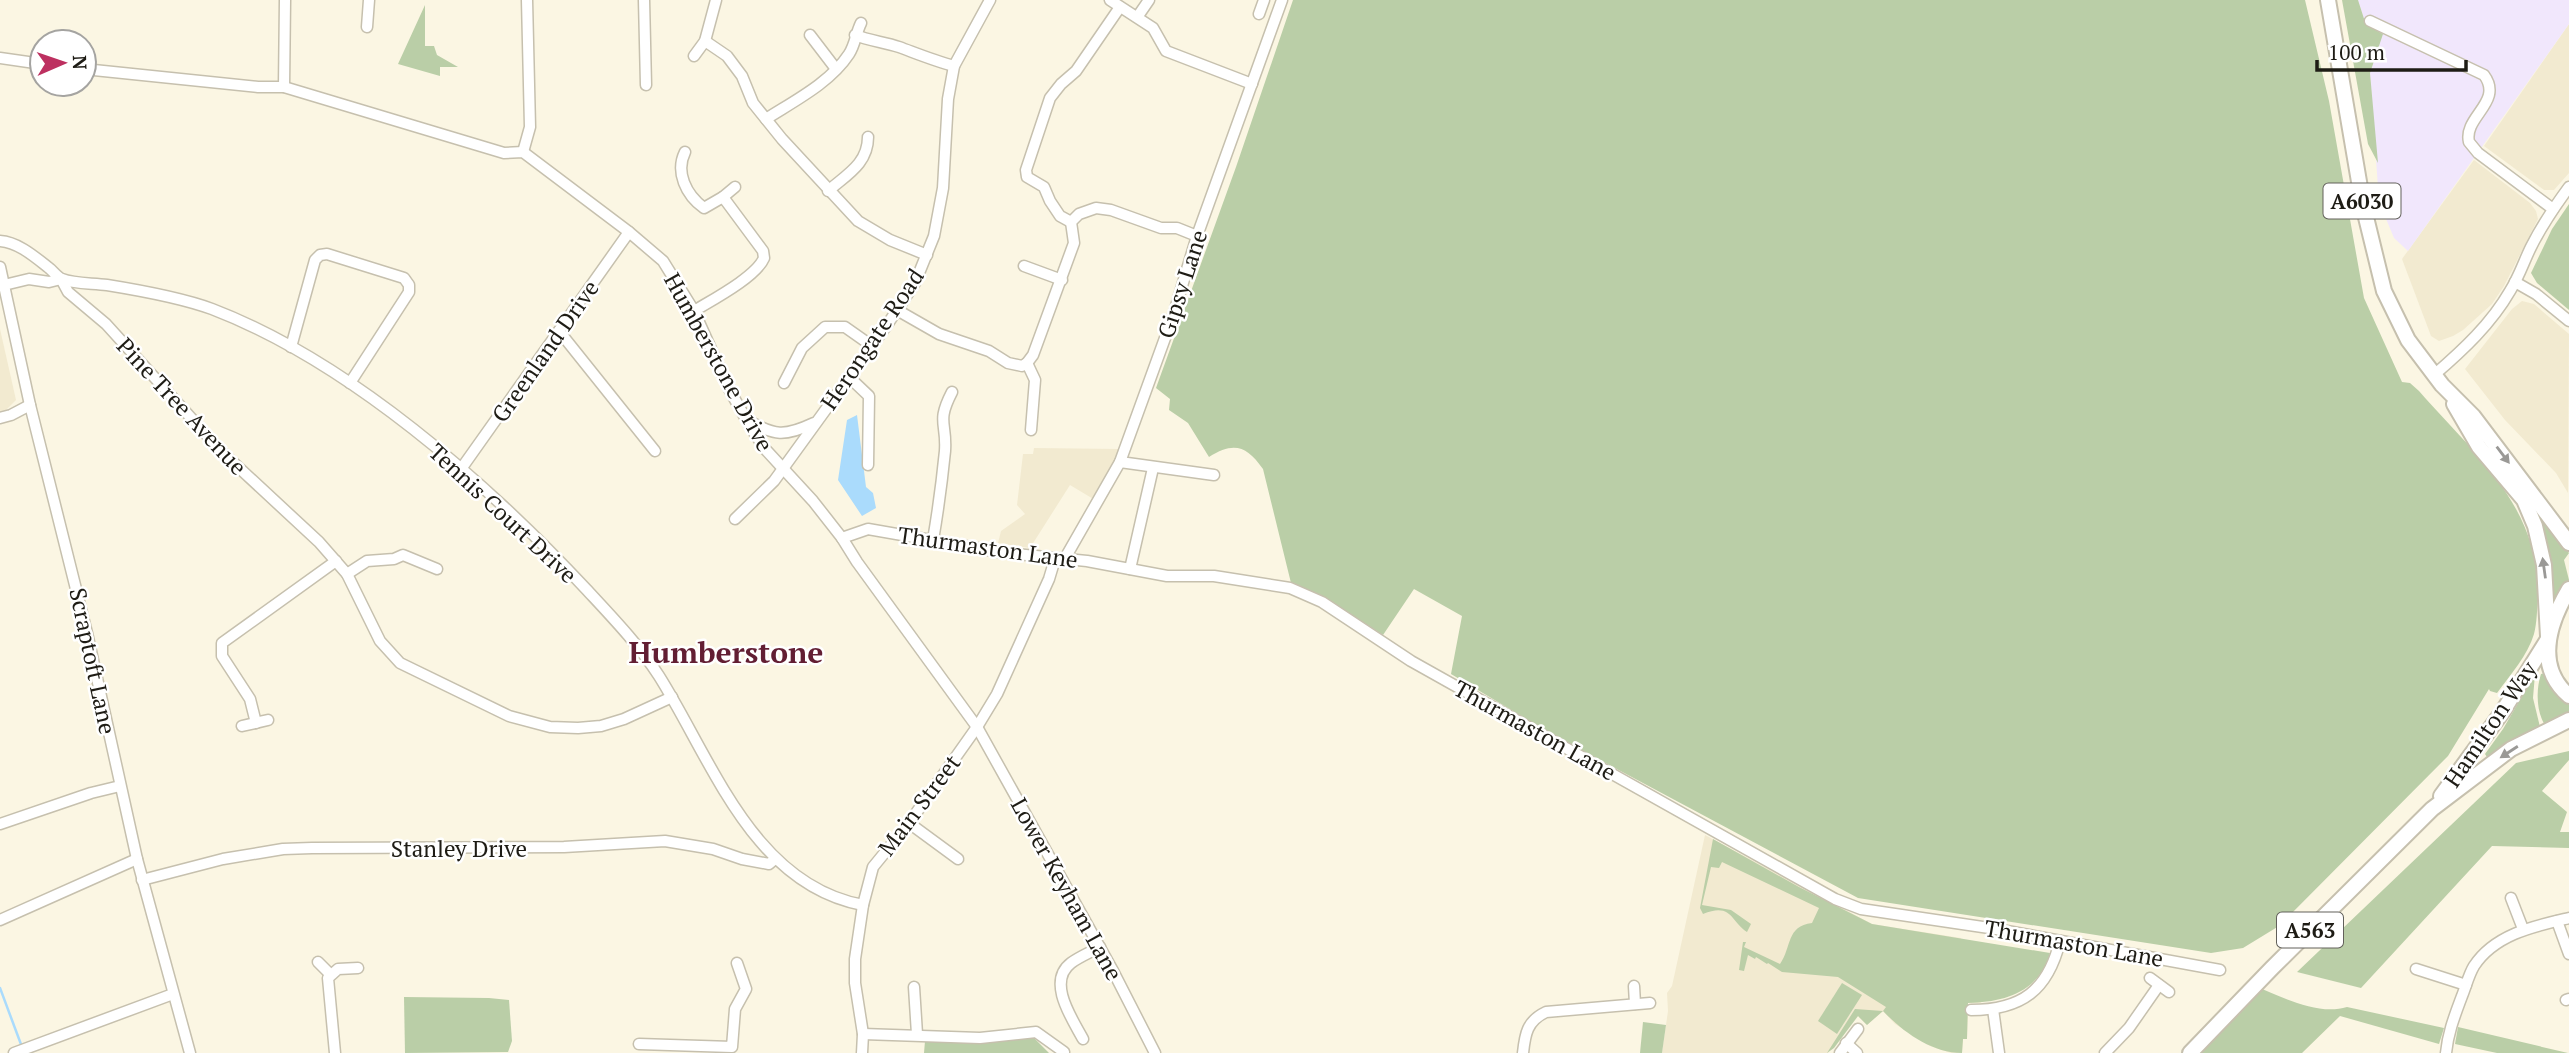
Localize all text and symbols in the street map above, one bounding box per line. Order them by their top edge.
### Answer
north arrow [28,28,98,98]
scale bar [2317,28,2466,72]
text: 100 m [2328,38,2385,66]
text: N [68,55,93,71]
road number: A6030 [2324,184,2400,218]
street label: Gipsy Lane [1150,226,1214,342]
street label: Herongate Road [813,262,931,416]
street label: Humberstone Drive [657,267,781,457]
street label: Greenland Drive [484,274,606,428]
street label: Pine Tree Avenue [110,331,254,481]
street label: Tennis Court Drive [422,436,584,590]
one-way arrow [2495,446,2509,464]
street label: Thurmaston Lane [896,519,1080,575]
one-way arrow [2538,557,2549,579]
street label: Scraptoft Lane [62,585,124,737]
district label: Humberstone [629,632,823,672]
street label: Hamilton Way [2436,655,2544,793]
street label: Thurmaston Lane [1448,673,1622,787]
one-way arrow [2500,745,2518,759]
street label: Main Street [871,748,967,862]
street label: Lower Keyham Lane [1004,792,1130,986]
street label: Stanley Drive [391,833,527,864]
street label: Thurmaston Lane [1982,912,2166,974]
road number: A563 [2277,912,2343,948]

